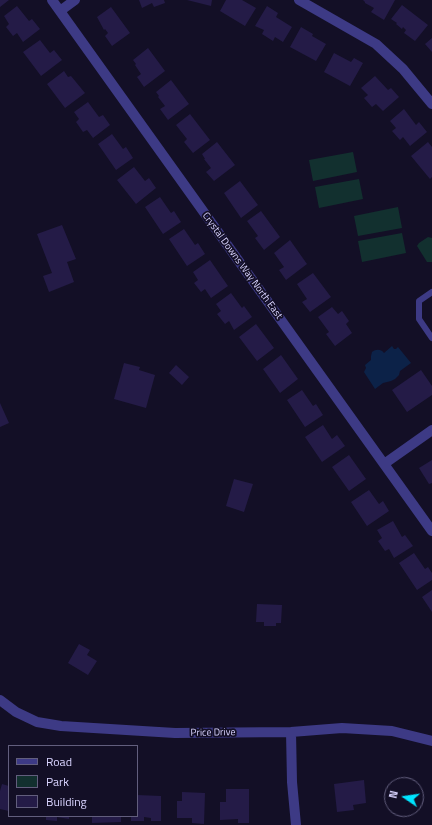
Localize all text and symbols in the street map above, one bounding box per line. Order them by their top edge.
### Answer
street label: Crystal Downs Way North East [199,210,285,322]
street label: Price Drive [190,727,236,739]
legend [8,745,138,817]
text: Road [46,752,72,771]
text: Park [46,772,69,791]
north arrow [384,777,424,817]
text: N [385,789,402,800]
text: Building [46,792,87,811]

